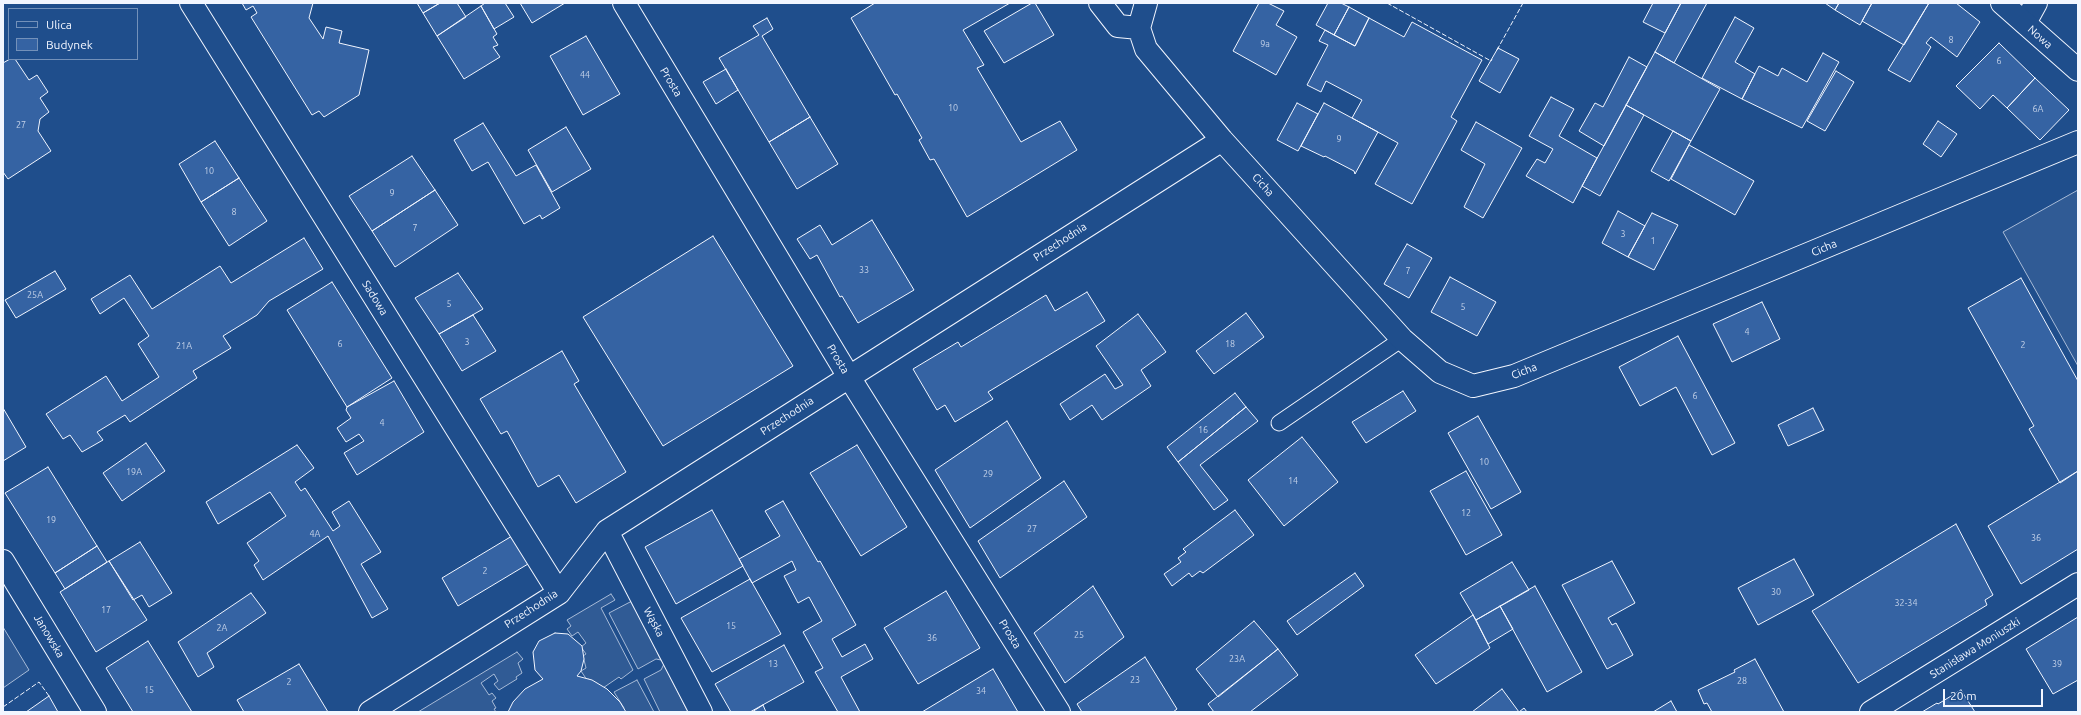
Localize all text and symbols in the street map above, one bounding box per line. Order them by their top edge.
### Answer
legend [8,8,138,60]
text: Ulica [46,18,72,31]
street label: Nowa [2025,23,2055,51]
house number: 8 [1948,35,1954,45]
text: Budynek [46,38,93,51]
house number: 9a [1260,39,1270,49]
house number: 6 [1996,56,2002,66]
street label: Prosta [657,65,685,99]
house number: 44 [580,70,590,80]
house number: 10 [948,103,958,113]
house number: 6A [2033,104,2043,114]
house number: 27 [16,120,26,130]
house number: 9 [1336,134,1342,144]
house number: 10 [204,166,214,176]
street label: Cicha [1249,171,1277,199]
house number: 9 [389,188,395,198]
house number: 8 [231,207,237,217]
street label: Przechodnia [1031,220,1089,264]
house number: 7 [412,223,418,233]
house number: 3 [1620,229,1626,239]
house number: 1 [1650,236,1656,246]
street label: Cicha [1809,237,1839,259]
house number: 33 [859,265,869,275]
house number: 7 [1405,266,1411,276]
street label: Sadowa [359,278,391,318]
house number: 25A [27,290,43,300]
house number: 5 [446,299,452,309]
house number: 5 [1460,302,1466,312]
house number: 4 [1744,327,1750,337]
house number: 3 [464,337,470,347]
house number: 6 [337,339,343,349]
house number: 18 [1225,339,1235,349]
house number: 2 [2020,340,2026,350]
house number: 21A [176,341,192,351]
street label: Prosta [824,342,852,376]
street label: Cicha [1509,360,1539,382]
house number: 6 [1692,391,1698,401]
street label: Przechodnia [758,394,816,438]
house number: 4 [379,418,385,428]
house number: 16 [1198,425,1208,435]
house number: 10 [1479,457,1489,467]
house number: 19A [126,467,142,477]
house number: 29 [983,469,993,479]
house number: 14 [1288,476,1298,486]
house number: 12 [1461,508,1471,518]
house number: 19 [46,515,56,525]
house number: 27 [1027,524,1037,534]
house number: 4A [310,529,320,539]
house number: 36 [2031,533,2041,543]
house number: 2 [482,566,488,576]
street label: Przechodnia [502,587,560,631]
house number: 30 [1771,587,1781,597]
house number: 32-34 [1895,598,1917,608]
house number: 17 [101,605,111,615]
street label: Wąska [641,605,667,639]
street label: Janowska [31,612,67,660]
street label: Stanisława Moniuszki [1927,615,2023,681]
street label: Prosta [996,617,1024,651]
house number: 15 [726,621,736,631]
house number: 2A [217,623,227,633]
house number: 25 [1074,630,1084,640]
house number: 36 [927,633,937,643]
house number: 23A [1229,654,1245,664]
house number: 13 [768,659,778,669]
house number: 39 [2052,659,2062,669]
house number: 23 [1130,675,1140,685]
house number: 28 [1737,676,1747,686]
house number: 2 [286,677,292,687]
scale bar [1945,681,2045,707]
house number: 15 [144,685,154,695]
house number: 34 [976,686,986,696]
text: 20 m [1950,689,1977,702]

